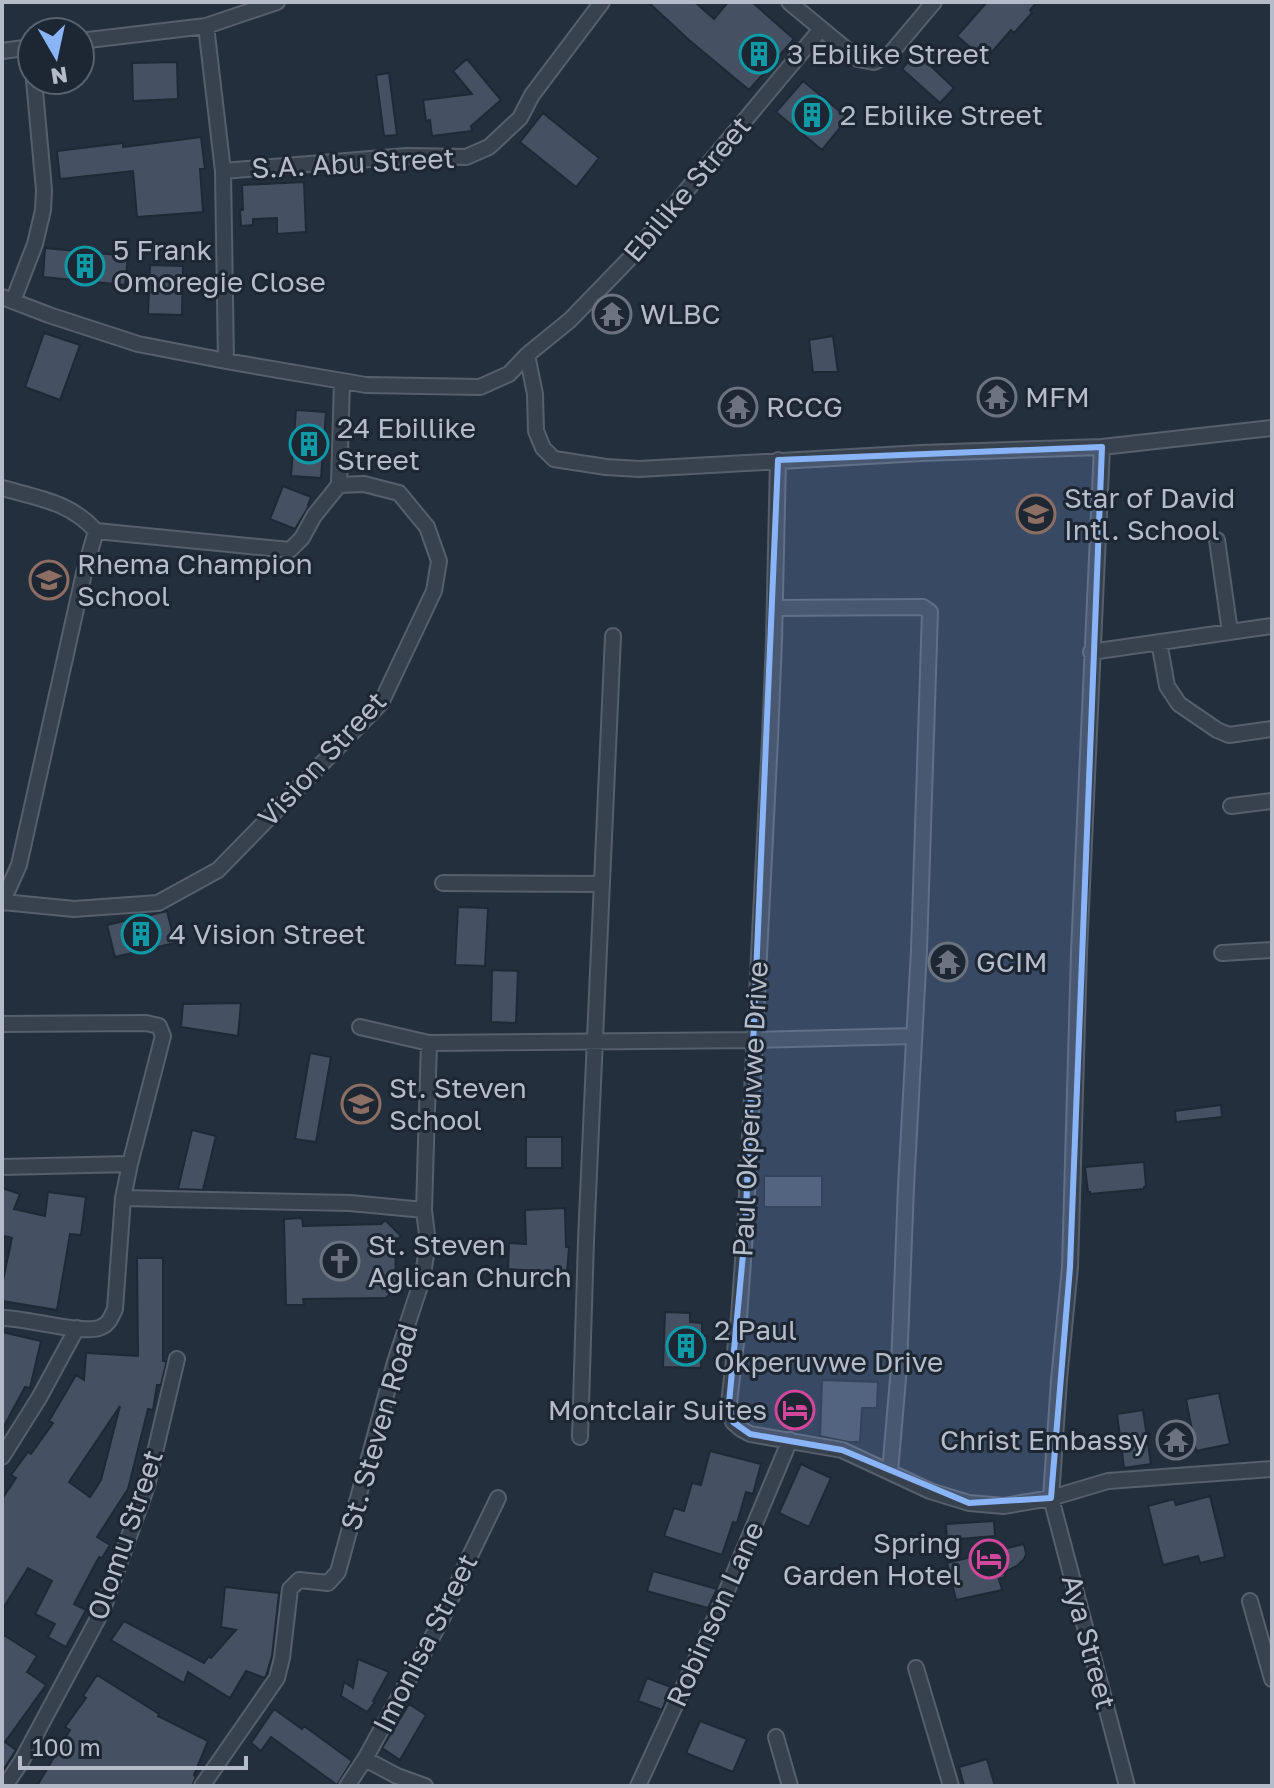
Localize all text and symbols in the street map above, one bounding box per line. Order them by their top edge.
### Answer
north arrow [16,16,96,96]
building icon: 3 Ebilike Street [738,33,780,75]
place label: 3 Ebilike Street [787,37,990,70]
text: N [49,62,70,91]
building icon: 2 Ebilike Street [791,94,833,136]
place label: 2 Ebilike Street [840,98,1043,131]
street label: Ebilike Street [616,109,757,268]
street label: S.A. Abu Street [250,141,455,184]
place label: 5 Frank Omoregie Close [113,233,326,298]
building icon: 5 Frank Omoregie Close [64,245,106,287]
temple icon: WLBC [591,293,633,335]
place label: WLBC [640,297,721,330]
temple icon: MFM [976,376,1018,418]
place label: MFM [1025,380,1090,413]
temple icon: RCCG [717,386,759,428]
place label: RCCG [766,390,843,423]
place label: 24 Ebillike Street [337,411,476,476]
building icon: 24 Ebillike Street [288,423,330,465]
place label: Star of David Intl. School [1064,481,1235,546]
school or university icon: Star of David Intl. School [1015,493,1057,535]
place label: Rhema Champion School [77,547,313,612]
school or university icon: Rhema Champion School [28,559,70,601]
street label: Vision Street [251,684,393,833]
building icon: 4 Vision Street [120,913,162,955]
place label: 4 Vision Street [169,917,366,950]
temple icon: GCIM [927,941,969,983]
place label: GCIM [976,945,1048,978]
street label: Paul Okperuvwe Drive [725,960,774,1258]
place label: St. Steven School [389,1071,527,1136]
school or university icon: St. Steven School [340,1083,382,1125]
place label: St. Steven Aglican Church [368,1228,572,1293]
church icon: St. Steven Aglican Church [319,1240,361,1282]
place label: 2 Paul Okperuvwe Drive [714,1313,943,1378]
street label: St. Steven Road [333,1320,424,1534]
building icon: 2 Paul Okperuvwe Drive [665,1325,707,1367]
hotel icon: Montclair Suites [774,1389,816,1431]
place label: Montclair Suites [548,1393,767,1426]
temple icon: Christ Embassy [1155,1419,1197,1461]
place label: Christ Embassy [940,1423,1148,1456]
street label: Olomu Street [80,1445,169,1624]
street label: Robinson Lane [659,1516,770,1711]
place label: Spring Garden Hotel [783,1526,961,1591]
hotel icon: Spring Garden Hotel [968,1538,1010,1580]
street label: Imonisa Street [365,1548,484,1737]
street label: Aya Street [1056,1571,1123,1713]
scale bar [20,1720,246,1770]
text: 100 m [32,1732,101,1761]

